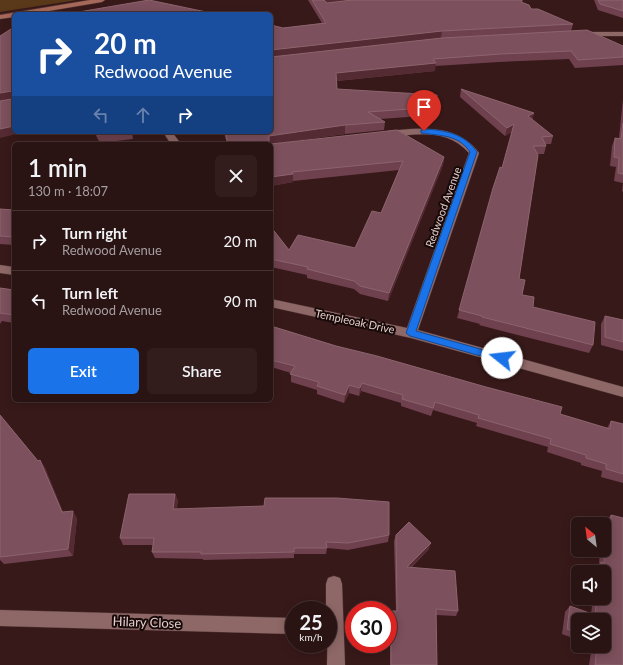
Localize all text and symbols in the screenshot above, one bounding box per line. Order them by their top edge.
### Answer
text: 20 m [94,26,157,60]
icon: right [28,28,80,80]
text: Redwood Avenue [94,60,232,82]
pin [407,90,441,131]
icon: arrive [413,96,435,118]
icon: left [90,104,112,126]
icon: ahead [132,104,154,126]
icon: right [174,104,196,126]
text: 1 min [28,153,87,182]
button: close [215,155,257,197]
street label: Redwood Avenue [422,165,464,249]
text: 130 m · 18:07 [28,183,108,199]
text: Turn right [62,224,127,242]
icon: right [28,230,50,252]
text: 20 m [223,232,257,250]
text: Redwood Avenue [62,242,162,258]
text: Turn left [62,284,118,302]
icon: left [28,290,50,312]
text: 90 m [223,292,257,310]
text: Redwood Avenue [62,302,162,318]
street label: Templeoak Drive [314,306,396,336]
position arrow [481,337,523,379]
button: Exit [28,348,139,394]
button: Share [147,348,257,394]
north arrow [571,517,611,557]
map controls [571,517,611,653]
button: sound [571,565,611,605]
speed limit sign: 30 [345,601,397,653]
text: 25 [299,610,323,634]
street label: Hilary Close [112,613,182,631]
button: layers [571,613,611,653]
text: km/h [299,631,323,643]

